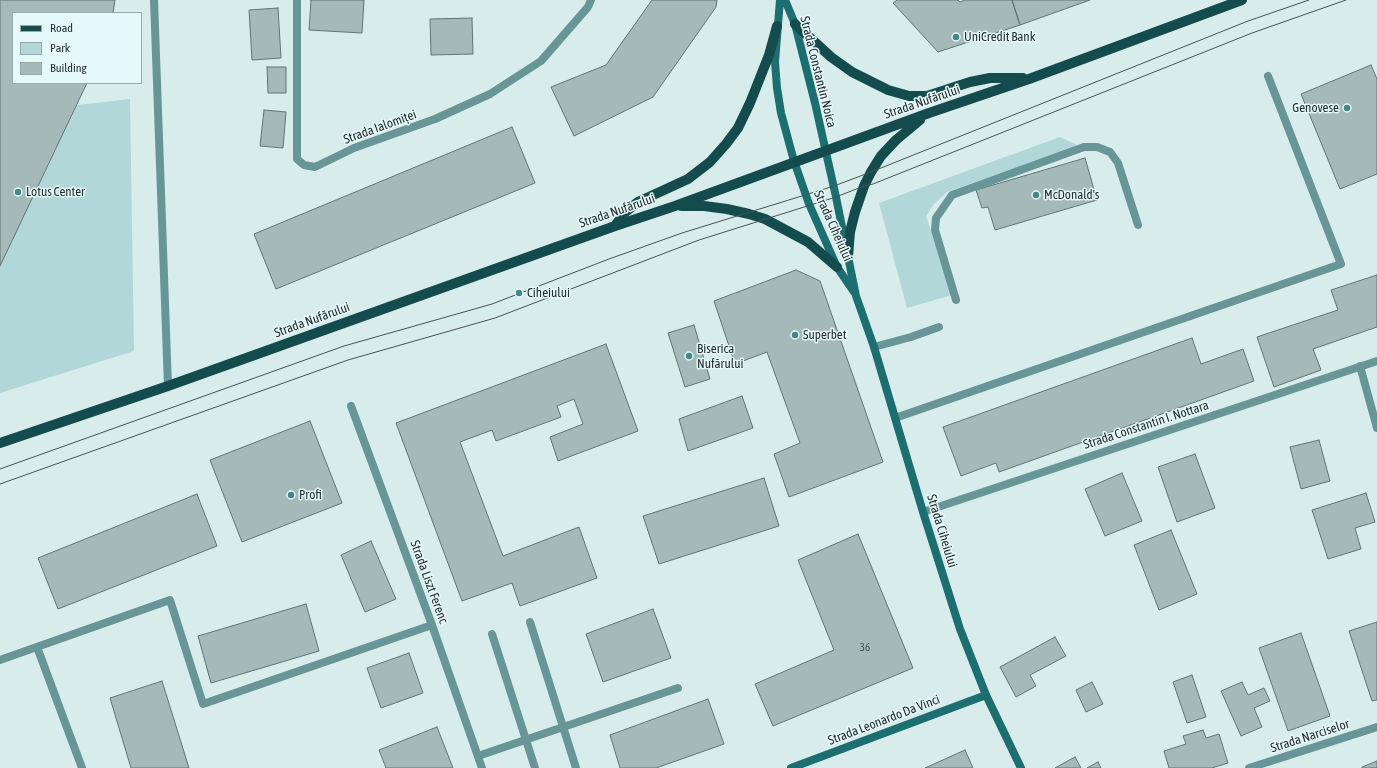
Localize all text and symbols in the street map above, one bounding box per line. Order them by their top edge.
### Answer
legend [12,12,142,84]
street label: Strada Constantin Noica [797,15,839,129]
text: Road [50,21,73,35]
place label: UniCredit Bank [964,29,1035,45]
marker: UniCredit Bank [951,32,961,42]
text: Park [50,41,70,55]
text: Building [50,61,87,75]
street label: Strada Nufărului [882,82,962,122]
place label: Genovese [1292,100,1339,116]
marker: Genovese [1342,103,1352,113]
street label: Strada Ialomiței [341,107,419,147]
place label: Lotus Center [26,184,85,200]
marker: Lotus Center [13,187,23,197]
place label: McDonald's [1044,187,1099,203]
street label: Strada Ciheiului [810,188,856,264]
marker: McDonald's [1031,190,1041,200]
street label: Strada Nufărului [577,191,657,231]
place label: Ciheiului [527,285,570,301]
marker: Ciheiului [514,288,524,298]
street label: Strada Nufărului [272,299,352,341]
place label: Superbet [803,327,846,343]
marker: Superbet [790,330,800,340]
place label: Biserica Nufărului [697,341,743,372]
marker: Biserica Nufărului [684,351,694,361]
street label: Strada Constantin I. Nottara [1081,397,1211,453]
place label: Profi [299,487,322,503]
marker: Profi [286,490,296,500]
street label: Strada Ciheiului [923,492,961,570]
street label: Strada Liszt Ferenc [407,538,451,626]
house number: 36 [860,641,870,655]
street label: Strada Leonardo Da Vinci [826,691,942,749]
street label: Strada Narciselor [1269,716,1351,756]

